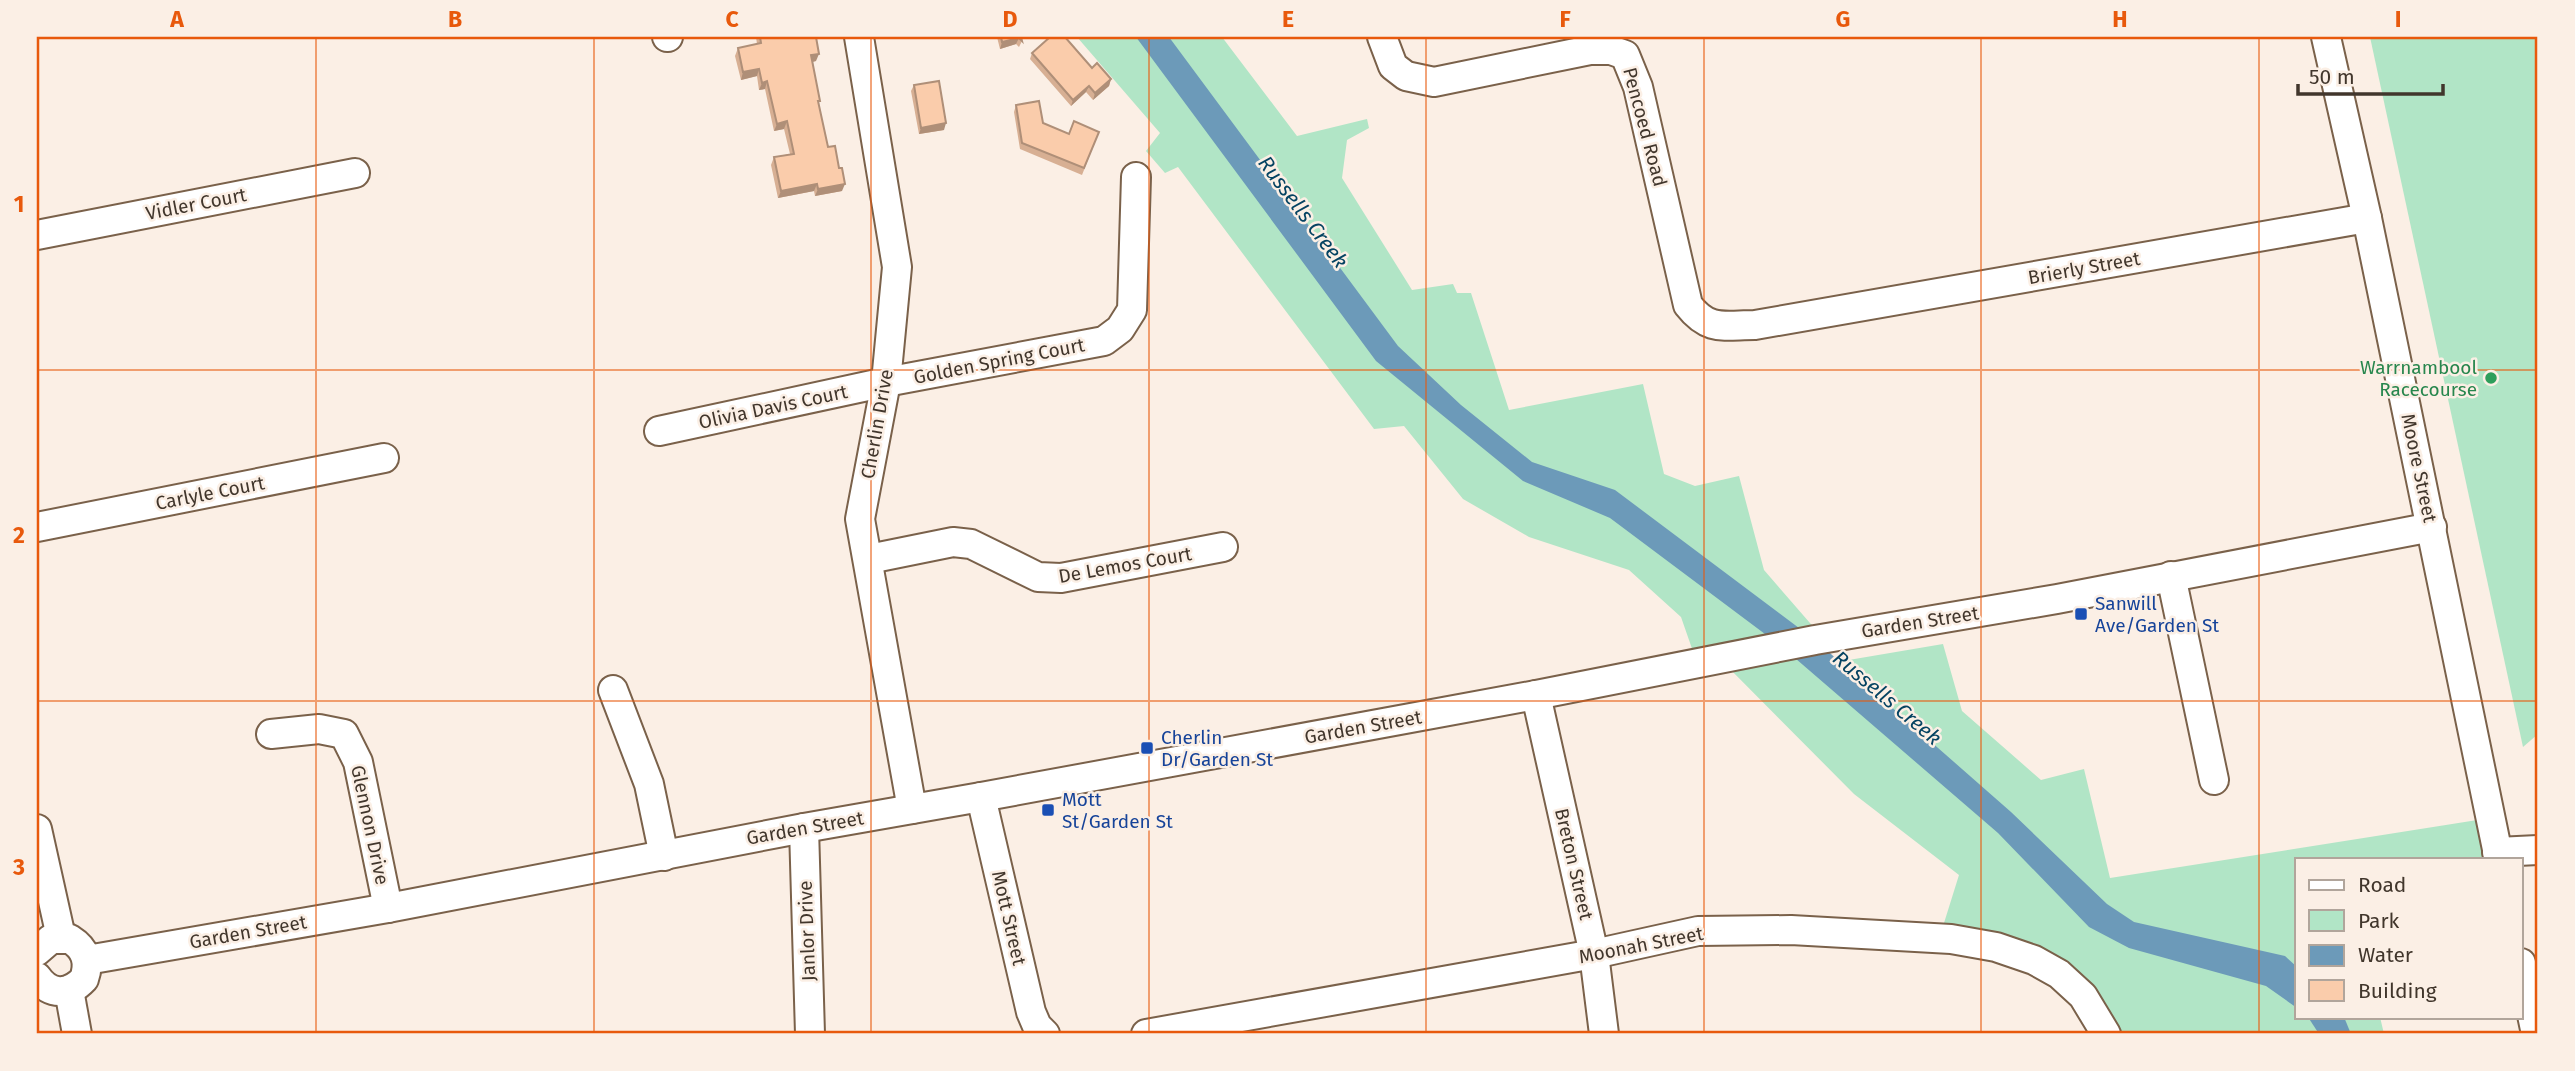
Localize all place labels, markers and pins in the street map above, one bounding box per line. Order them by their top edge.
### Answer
place label: Warrnambool Racecourse [2360,356,2477,401]
marker: Warrnambool Racecourse [2483,370,2499,386]
place label: Sanwill Ave/Garden St [2095,592,2219,637]
marker: Sanwill Ave/Garden St [2073,606,2089,622]
place label: Cherlin Dr/Garden St [1161,726,1273,771]
marker: Cherlin Dr/Garden St [1139,740,1155,756]
place label: Mott St/Garden St [1062,788,1173,833]
marker: Mott St/Garden St [1040,802,1056,818]

